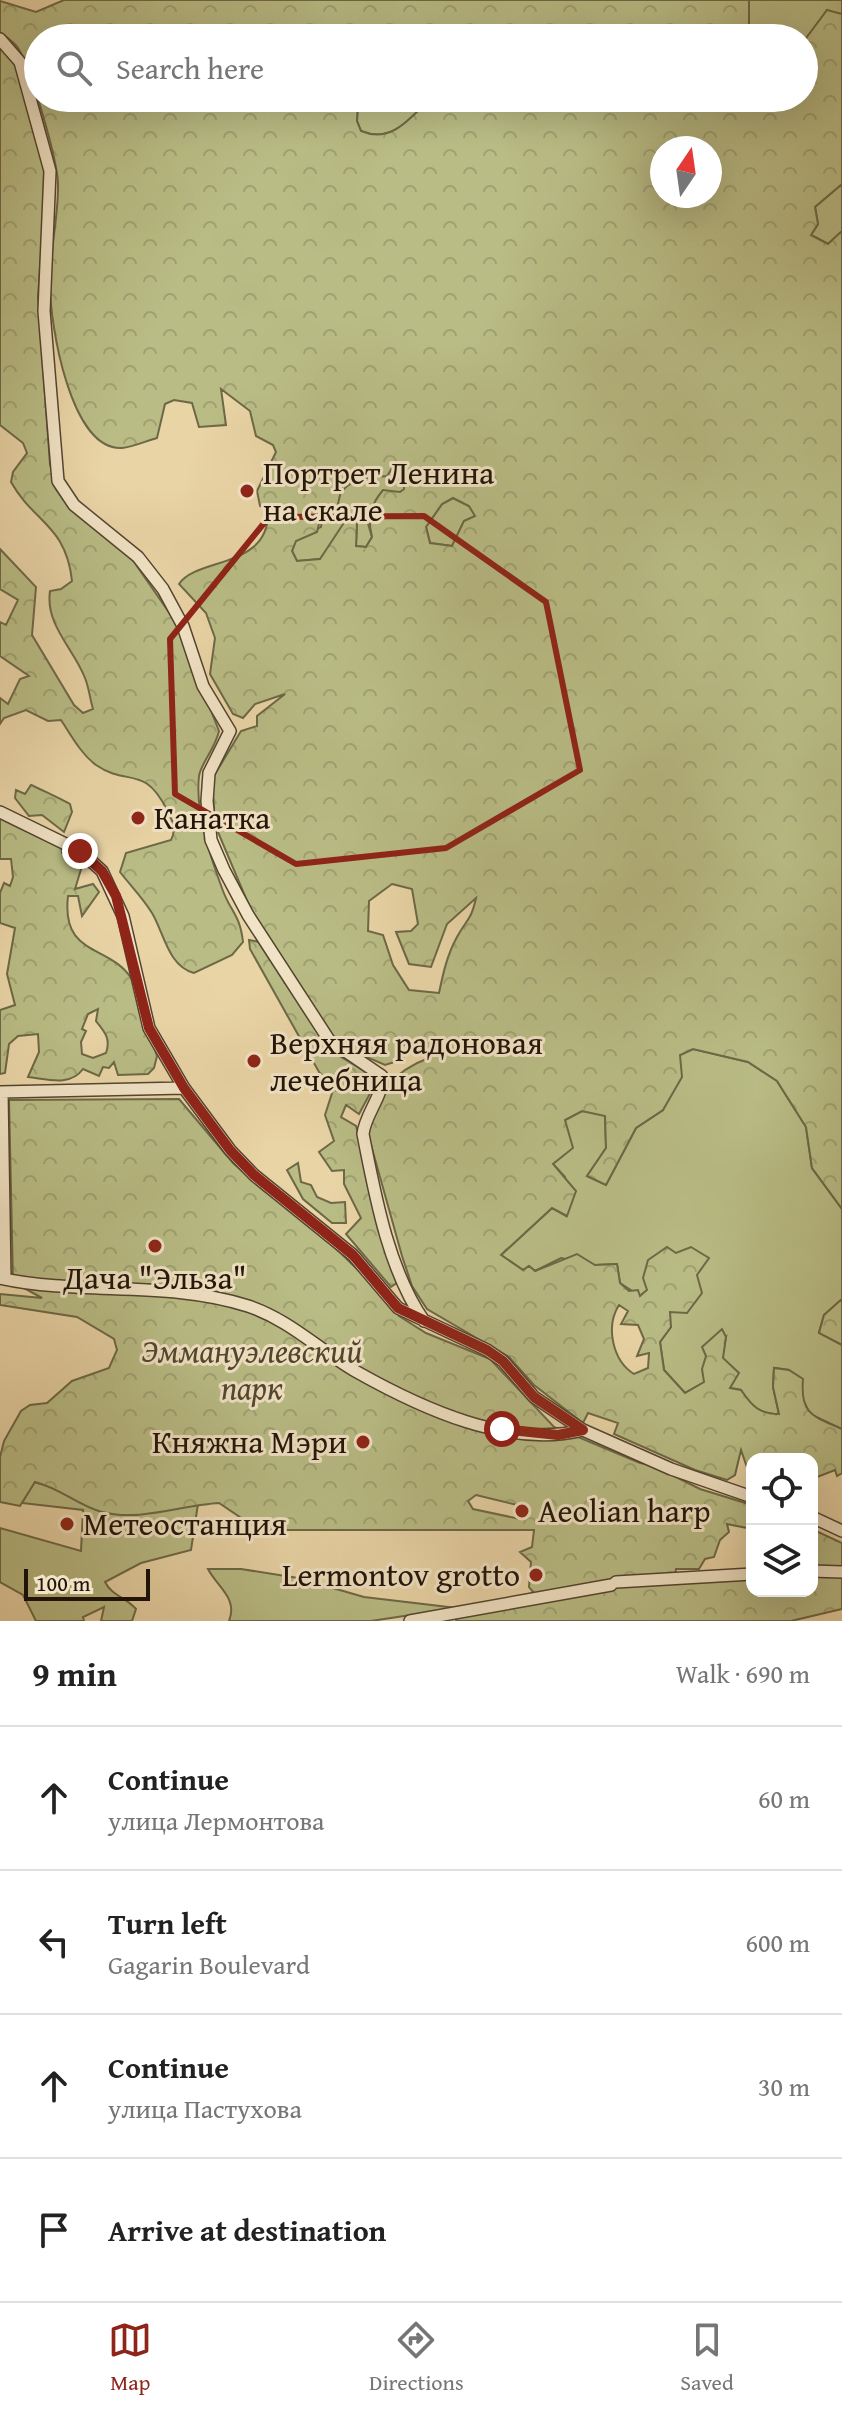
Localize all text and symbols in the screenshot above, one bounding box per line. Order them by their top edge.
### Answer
search box [24,24,818,112]
icon: search [52,46,96,90]
text: Search here [116,46,264,90]
north arrow [650,136,722,208]
place label: Портрет Ленина на скале [263,449,495,533]
marker: Портрет Ленина на скале [238,482,256,500]
place label: Канатка [154,794,271,841]
marker: Канатка [129,809,147,827]
route end [62,833,98,869]
place label: Верхняя радоновая лечебница [270,1019,543,1103]
marker: Верхняя радоновая лечебница [245,1052,263,1070]
marker: Дача "Эльза" [146,1237,164,1255]
place label: Дача "Эльза" [62,1254,247,1301]
park label: Эммануэлевский парк [141,1327,363,1411]
route start [484,1411,520,1447]
place label: Княжна Мэри [152,1418,347,1465]
marker: Княжна Мэри [354,1433,372,1451]
map controls [746,1453,818,1597]
button: locate [746,1453,818,1525]
place label: Aeolian harp [538,1487,710,1534]
place label: Метеостанция [83,1500,287,1547]
marker: Aeolian harp [513,1502,531,1520]
marker: Метеостанция [58,1515,76,1533]
button: layers [746,1525,818,1597]
place label: Lermontov grotto [282,1551,520,1598]
scale bar [24,1565,150,1601]
marker: Lermontov grotto [527,1566,545,1584]
text: 100 m [36,1567,91,1599]
text: 9 min [32,1649,117,1698]
text: Walk · 690 m [676,1654,810,1693]
text: Continue [108,1757,229,1801]
icon: ahead [32,1776,76,1820]
text: 60 m [758,1779,810,1818]
text: улица Лермонтова [108,1801,324,1840]
text: Turn left [108,1901,227,1945]
icon: left [32,1920,76,1964]
text: 600 m [745,1923,810,1962]
text: Gagarin Boulevard [108,1945,310,1984]
text: Continue [108,2045,229,2089]
icon: ahead [32,2064,76,2108]
text: 30 m [758,2067,810,2106]
text: улица Пастухова [108,2089,302,2128]
icon: arrive [32,2208,76,2252]
text: Arrive at destination [108,2208,386,2252]
tab: Map [108,2318,152,2398]
tab: Directions [369,2318,464,2398]
tab: Saved [680,2318,734,2398]

